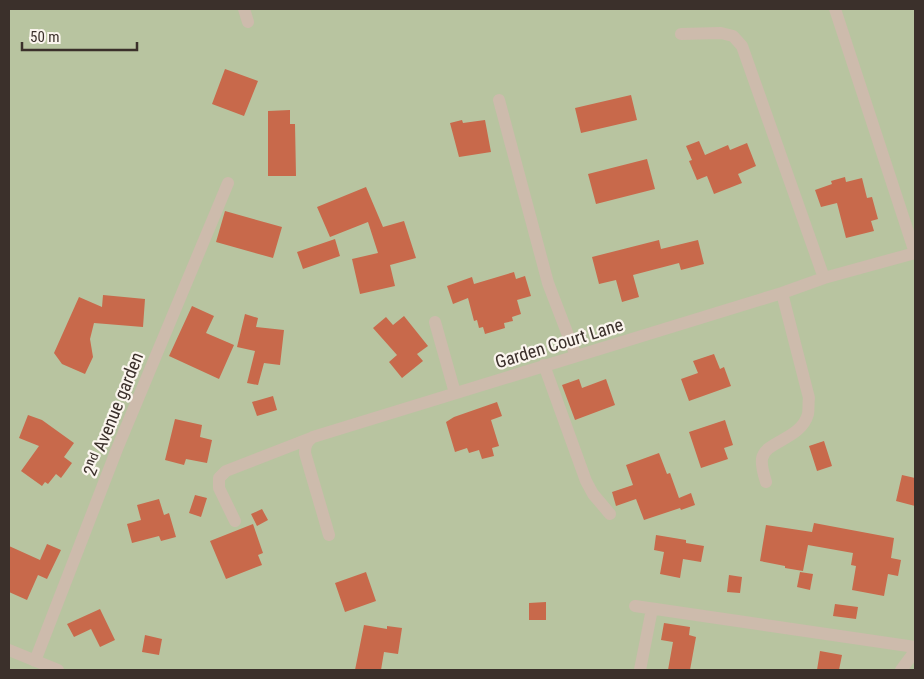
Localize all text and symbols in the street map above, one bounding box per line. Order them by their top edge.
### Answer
scale bar [22,20,138,52]
text: 50 m [30,28,60,46]
street label: Garden Court Lane [493,314,625,372]
street label: 2ⁿᵈ Avenue garden [79,349,147,479]

